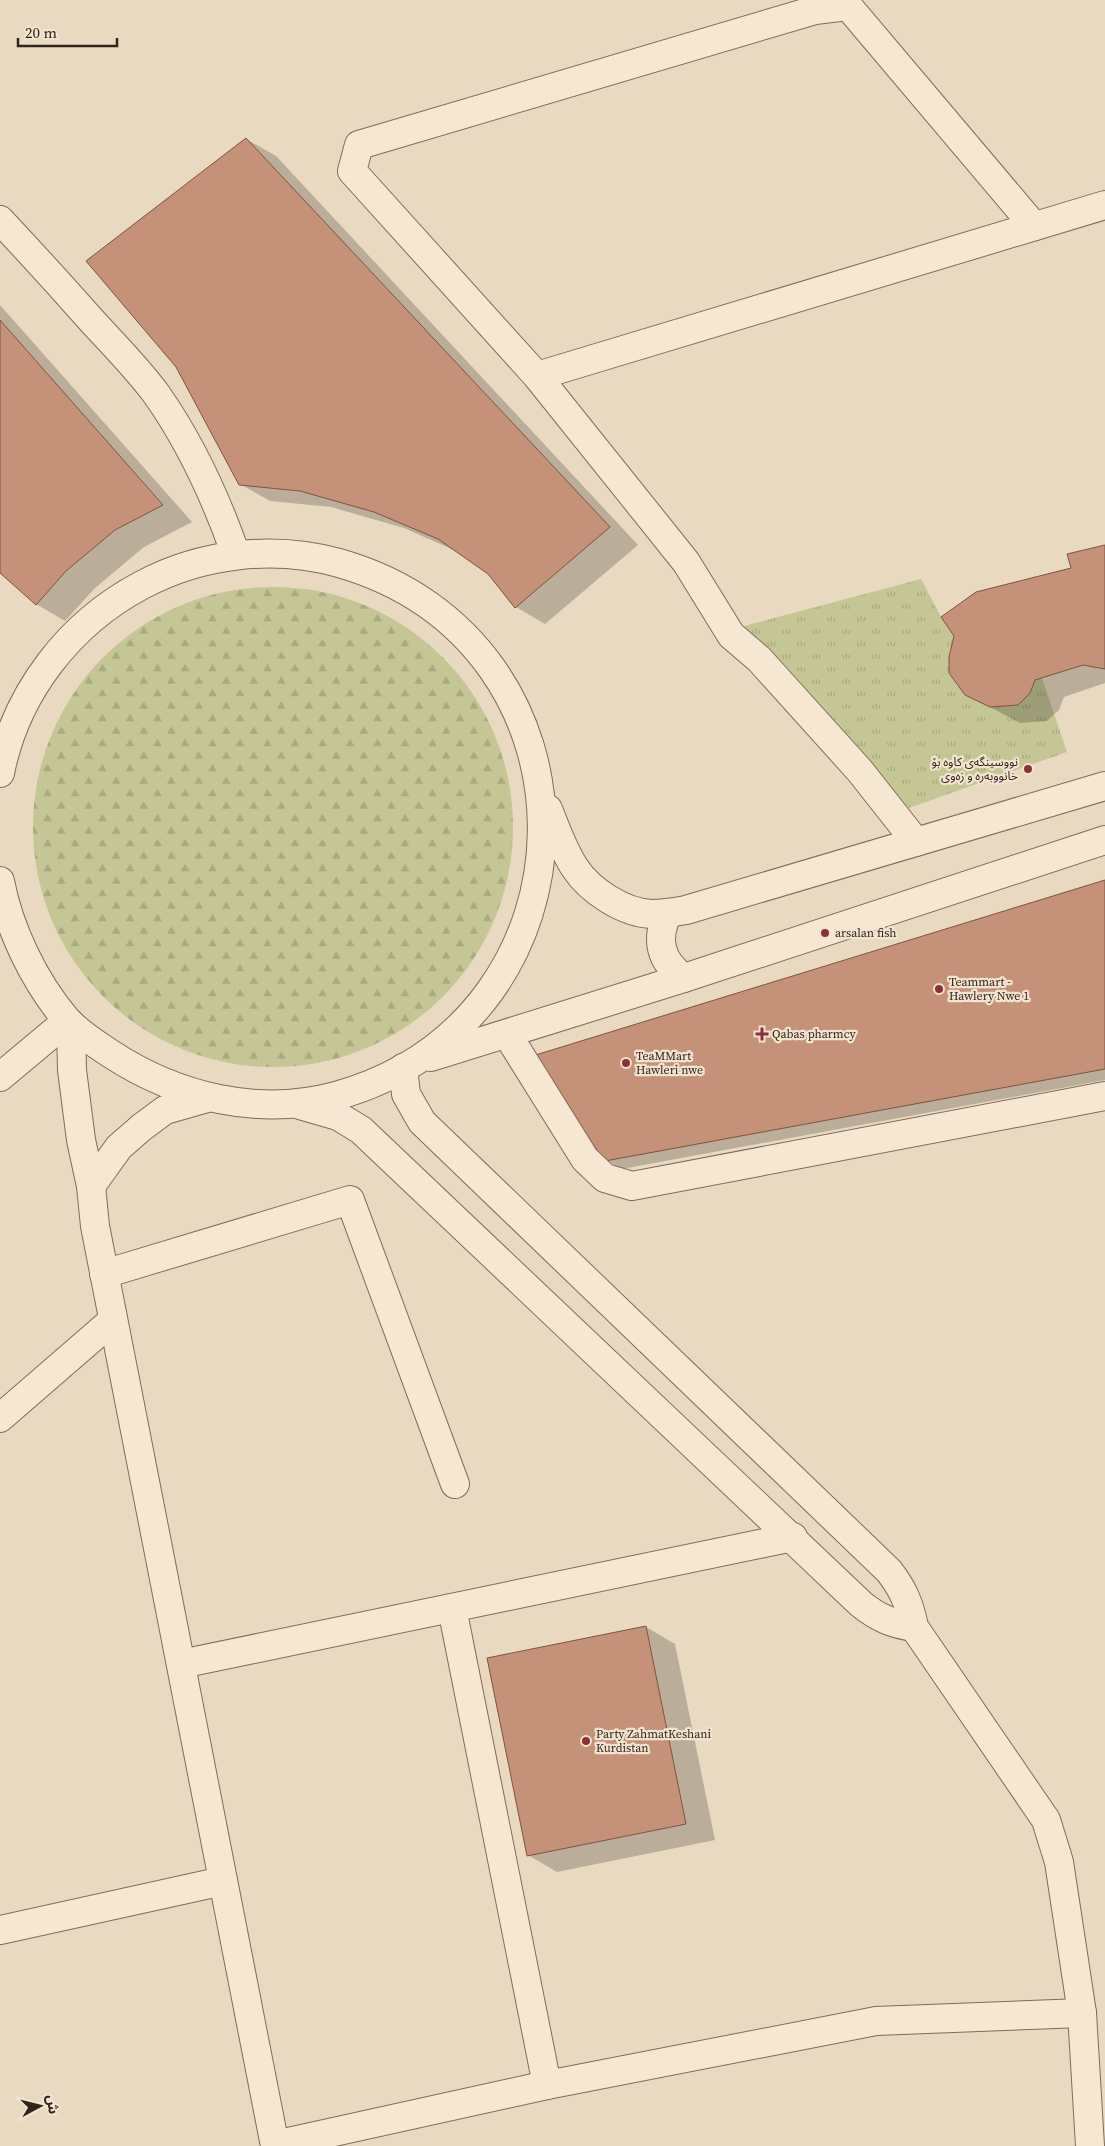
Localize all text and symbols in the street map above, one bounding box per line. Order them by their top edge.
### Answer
scale bar [18,15,116,47]
text: 20 m [25,22,57,43]
place label: نووسینگەی کاوە بۆ خانووبەرە و زەوی [932,754,1018,784]
marker: نووسینگەی کاوە بۆ خانووبەرە و زەوی [1022,763,1034,775]
place label: arsalan fish [835,925,896,941]
marker: arsalan fish [819,927,831,939]
place label: Teammart - Hawlery Nwe 1 [949,974,1029,1004]
marker: Teammart - Hawlery Nwe 1 [933,983,945,995]
place label: Qabas pharmcy [772,1026,857,1042]
marker: Qabas pharmcy [756,1028,768,1040]
place label: TeaMMart Hawleri nwe [636,1048,703,1078]
marker: TeaMMart Hawleri nwe [620,1057,632,1069]
place label: Party ZahmatKeshani Kurdistan [596,1726,712,1756]
marker: Party ZahmatKeshani Kurdistan [580,1735,592,1747]
north arrow [15,2081,65,2131]
text: ش [42,2094,64,2115]

